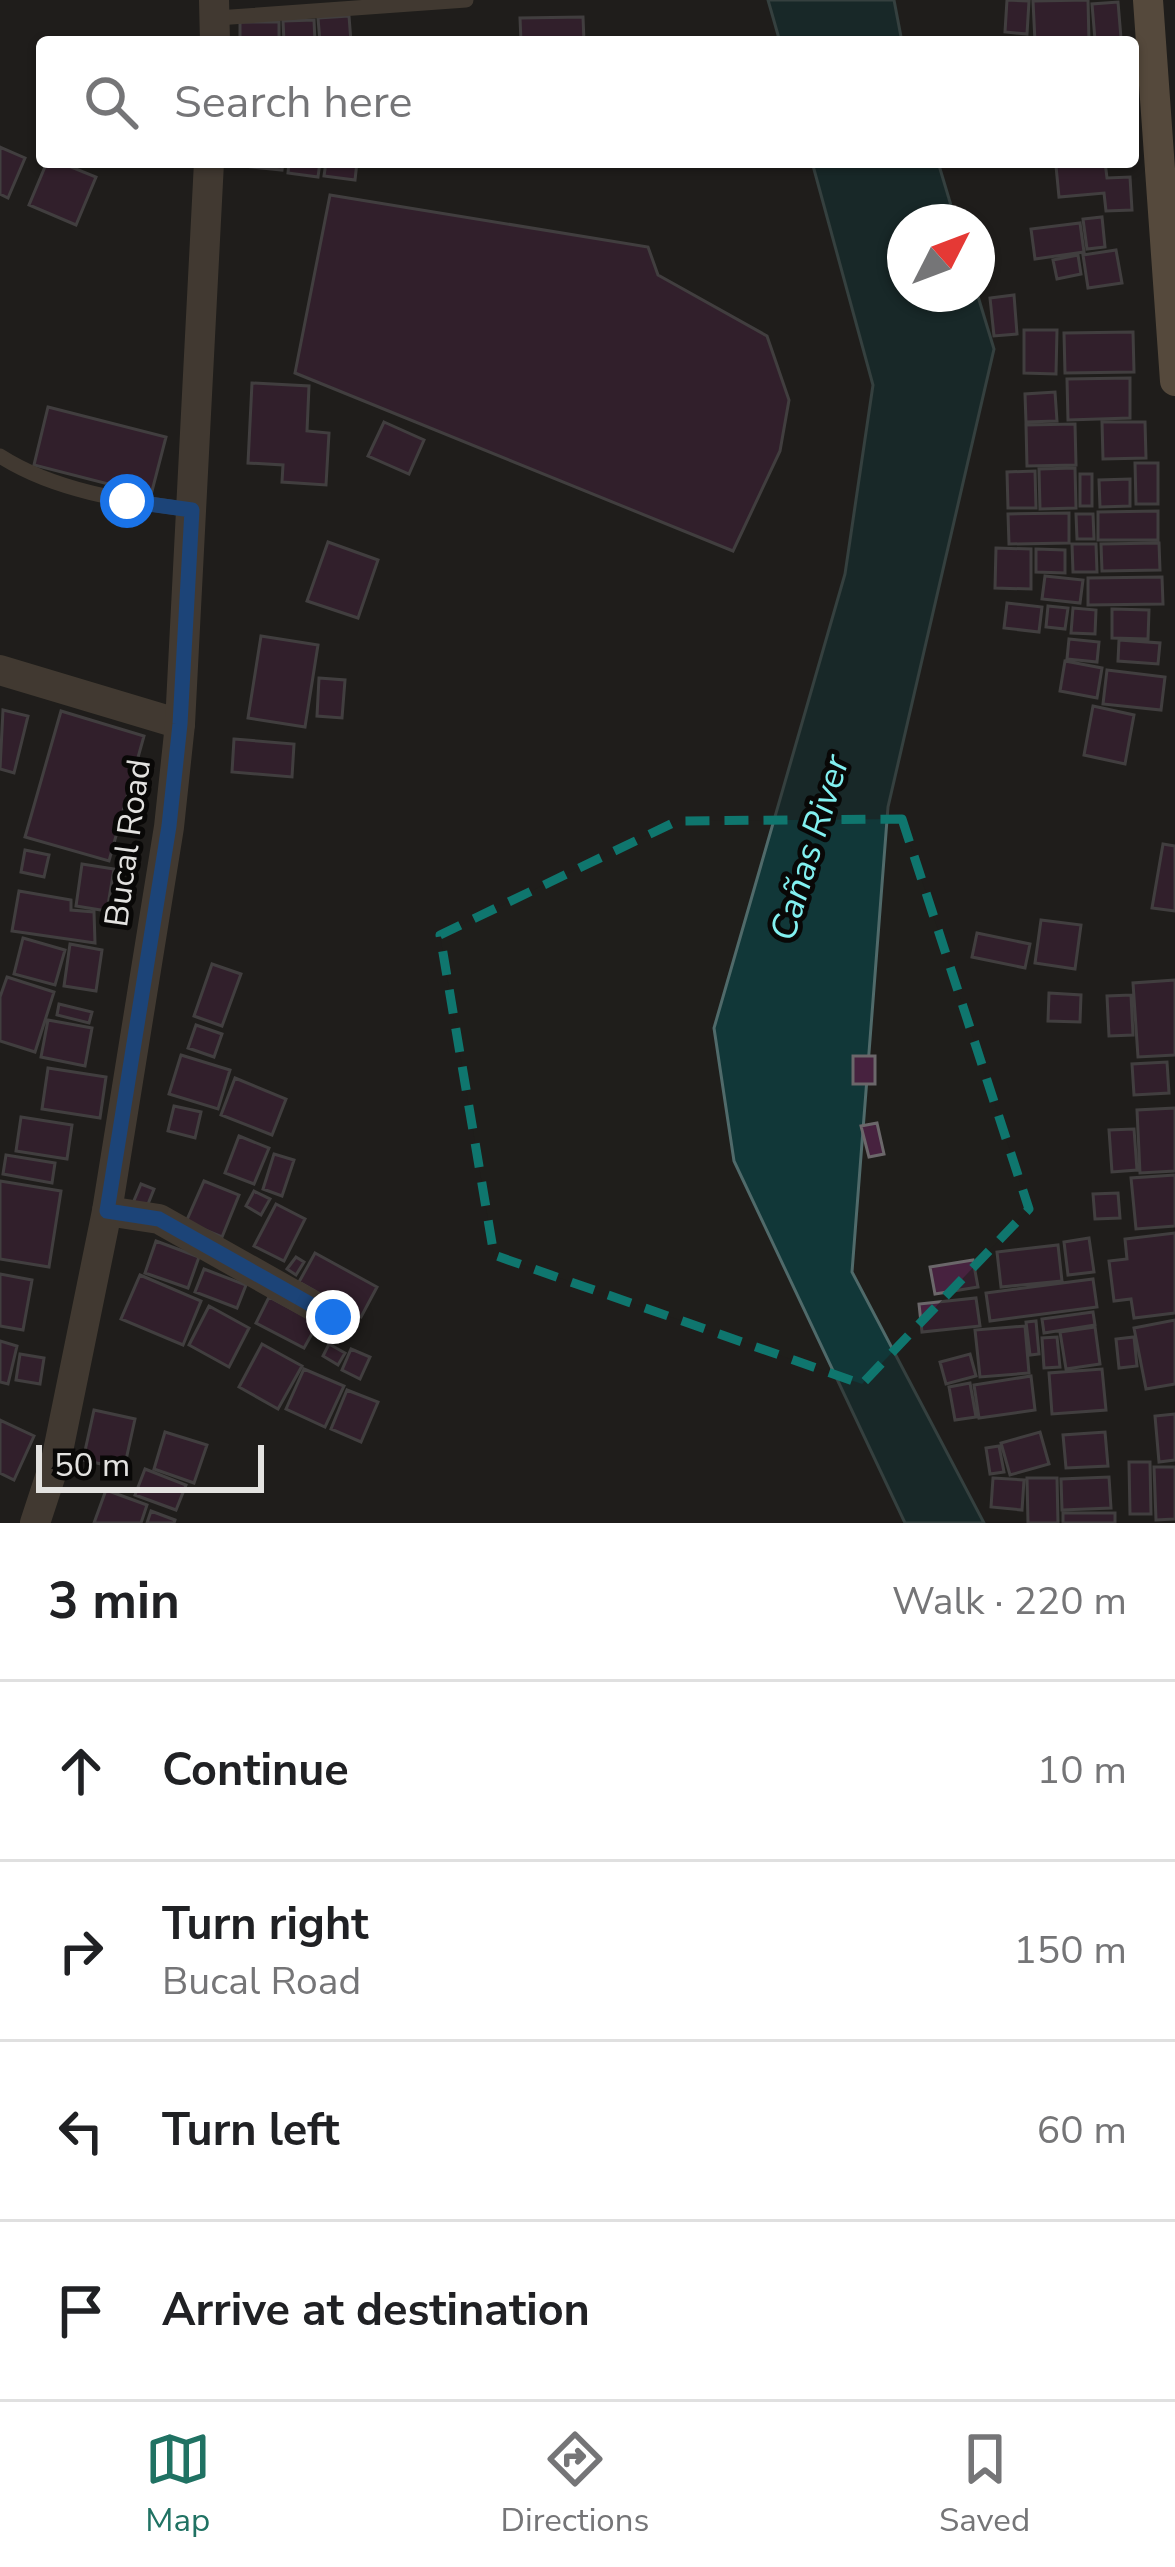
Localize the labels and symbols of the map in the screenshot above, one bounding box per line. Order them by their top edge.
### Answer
north arrow [887,204,995,312]
route start [100,474,154,528]
water label: Cañas River [759,748,862,947]
street label: Bucal Road [94,756,162,930]
route end [306,1290,360,1344]
scale bar [36,1439,264,1492]

